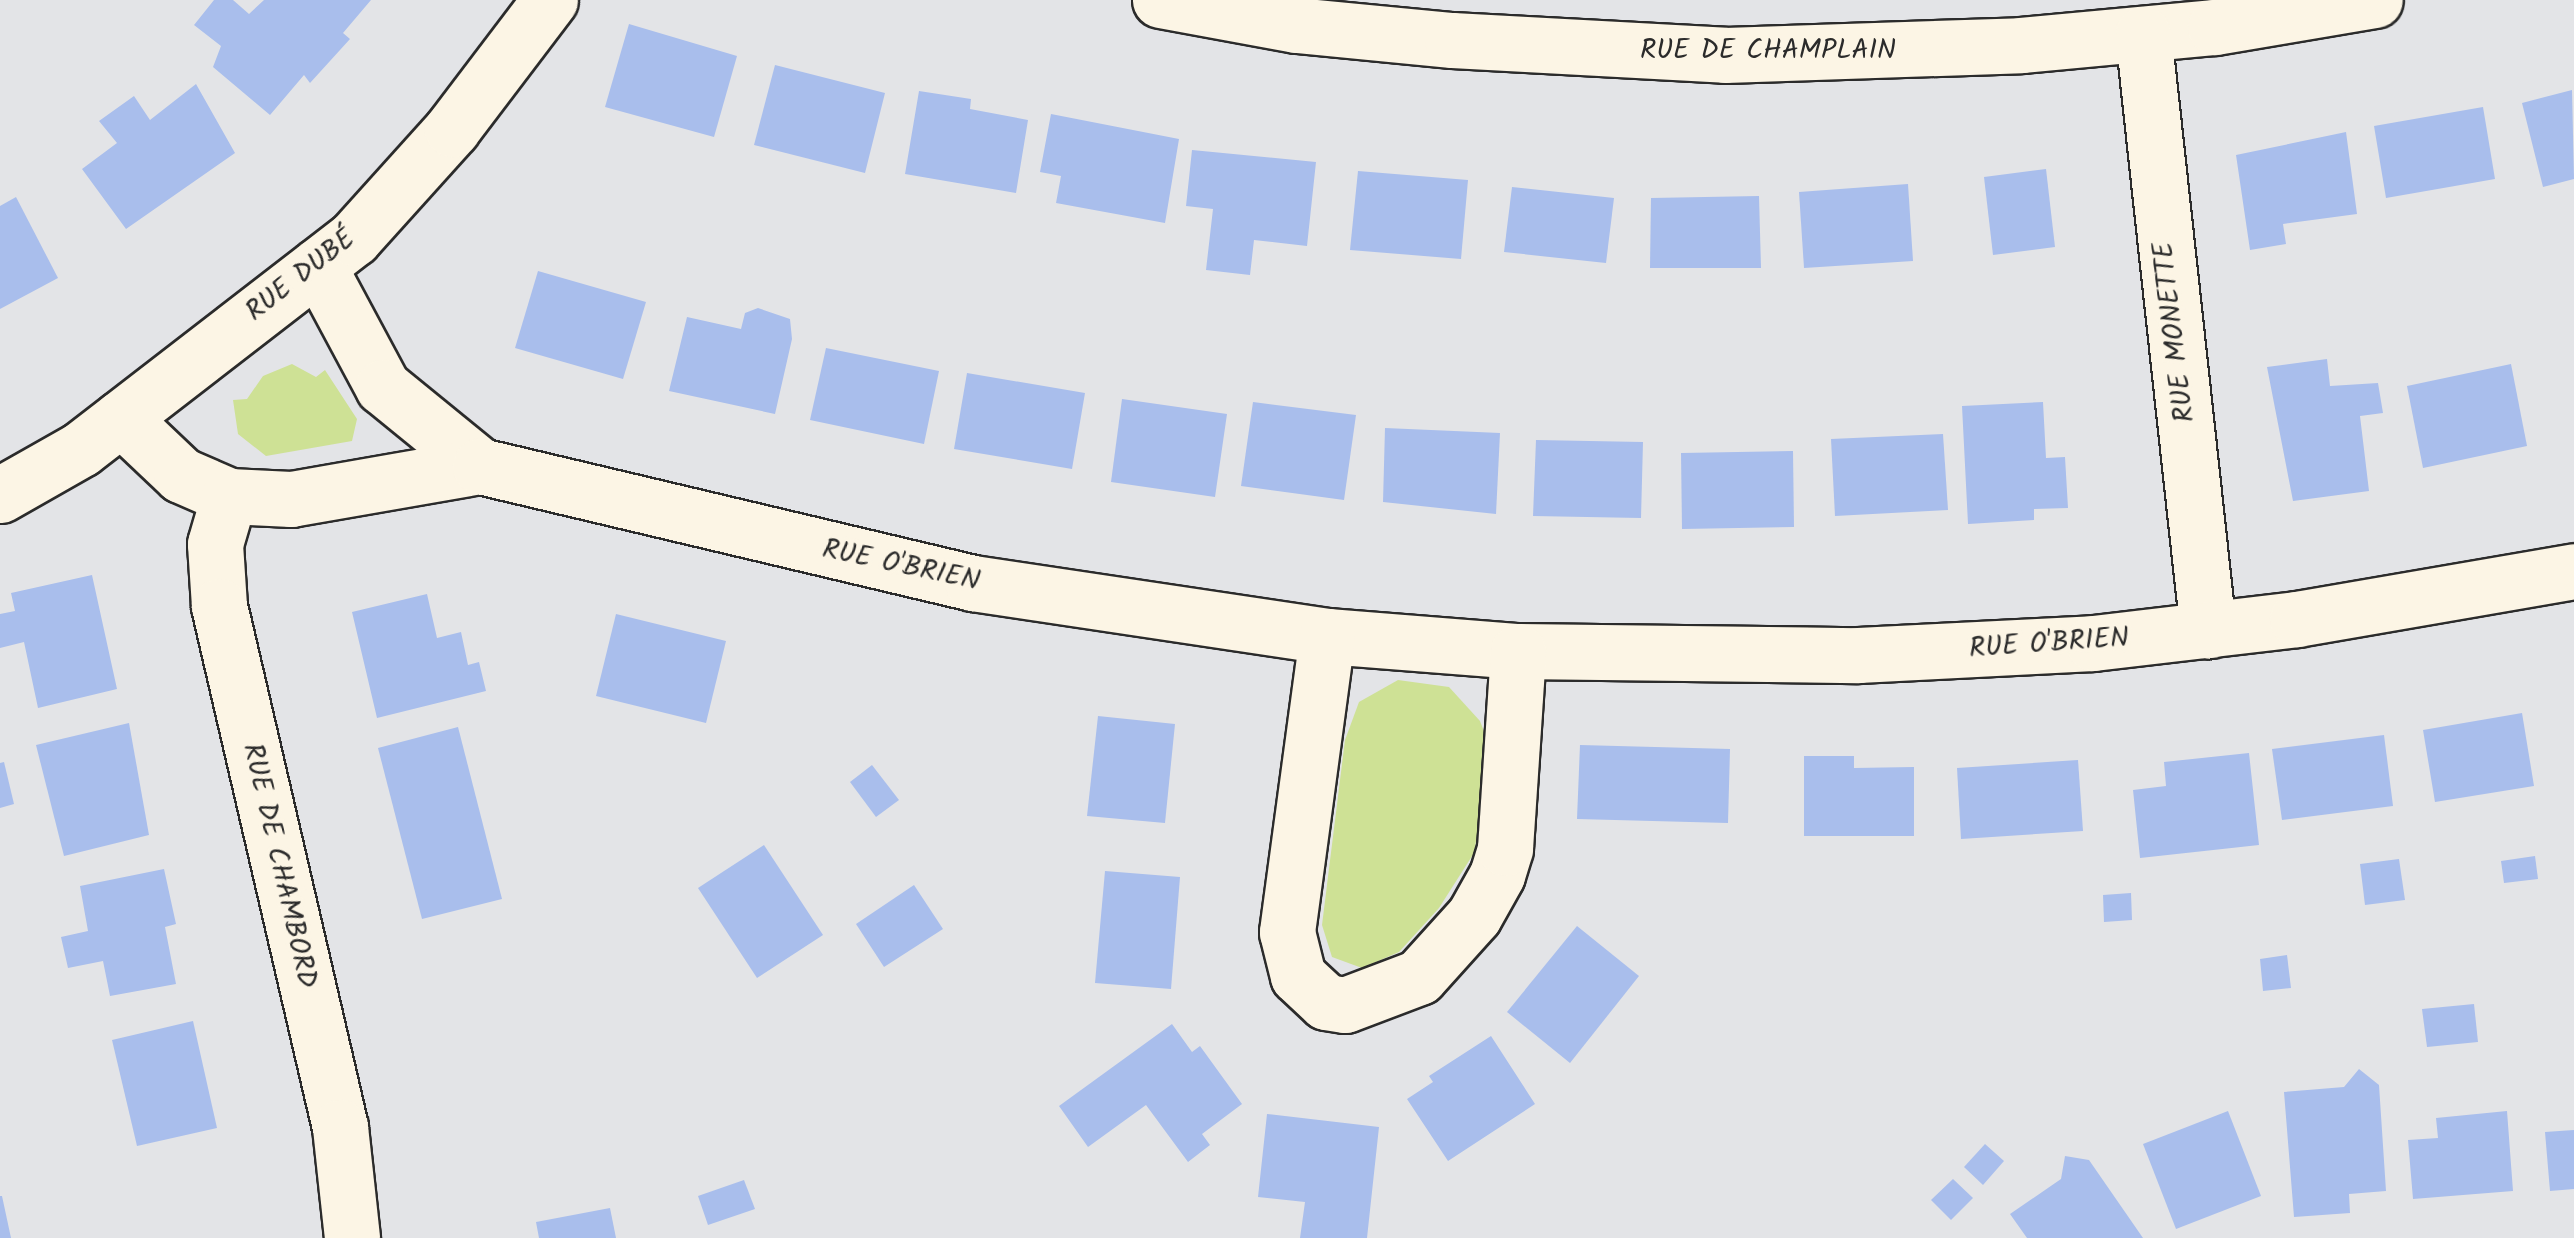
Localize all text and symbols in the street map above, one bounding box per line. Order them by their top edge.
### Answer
street label: RUE DE CHAMPLAIN [1640,34,1896,68]
street label: RUE DUBÉ [240,223,362,329]
street label: RUE MONETTE [2147,240,2203,424]
street label: RUE O'BRIEN [819,533,983,599]
street label: RUE O'BRIEN [1968,622,2130,666]
street label: RUE DE CHAMBORD [234,740,324,992]

